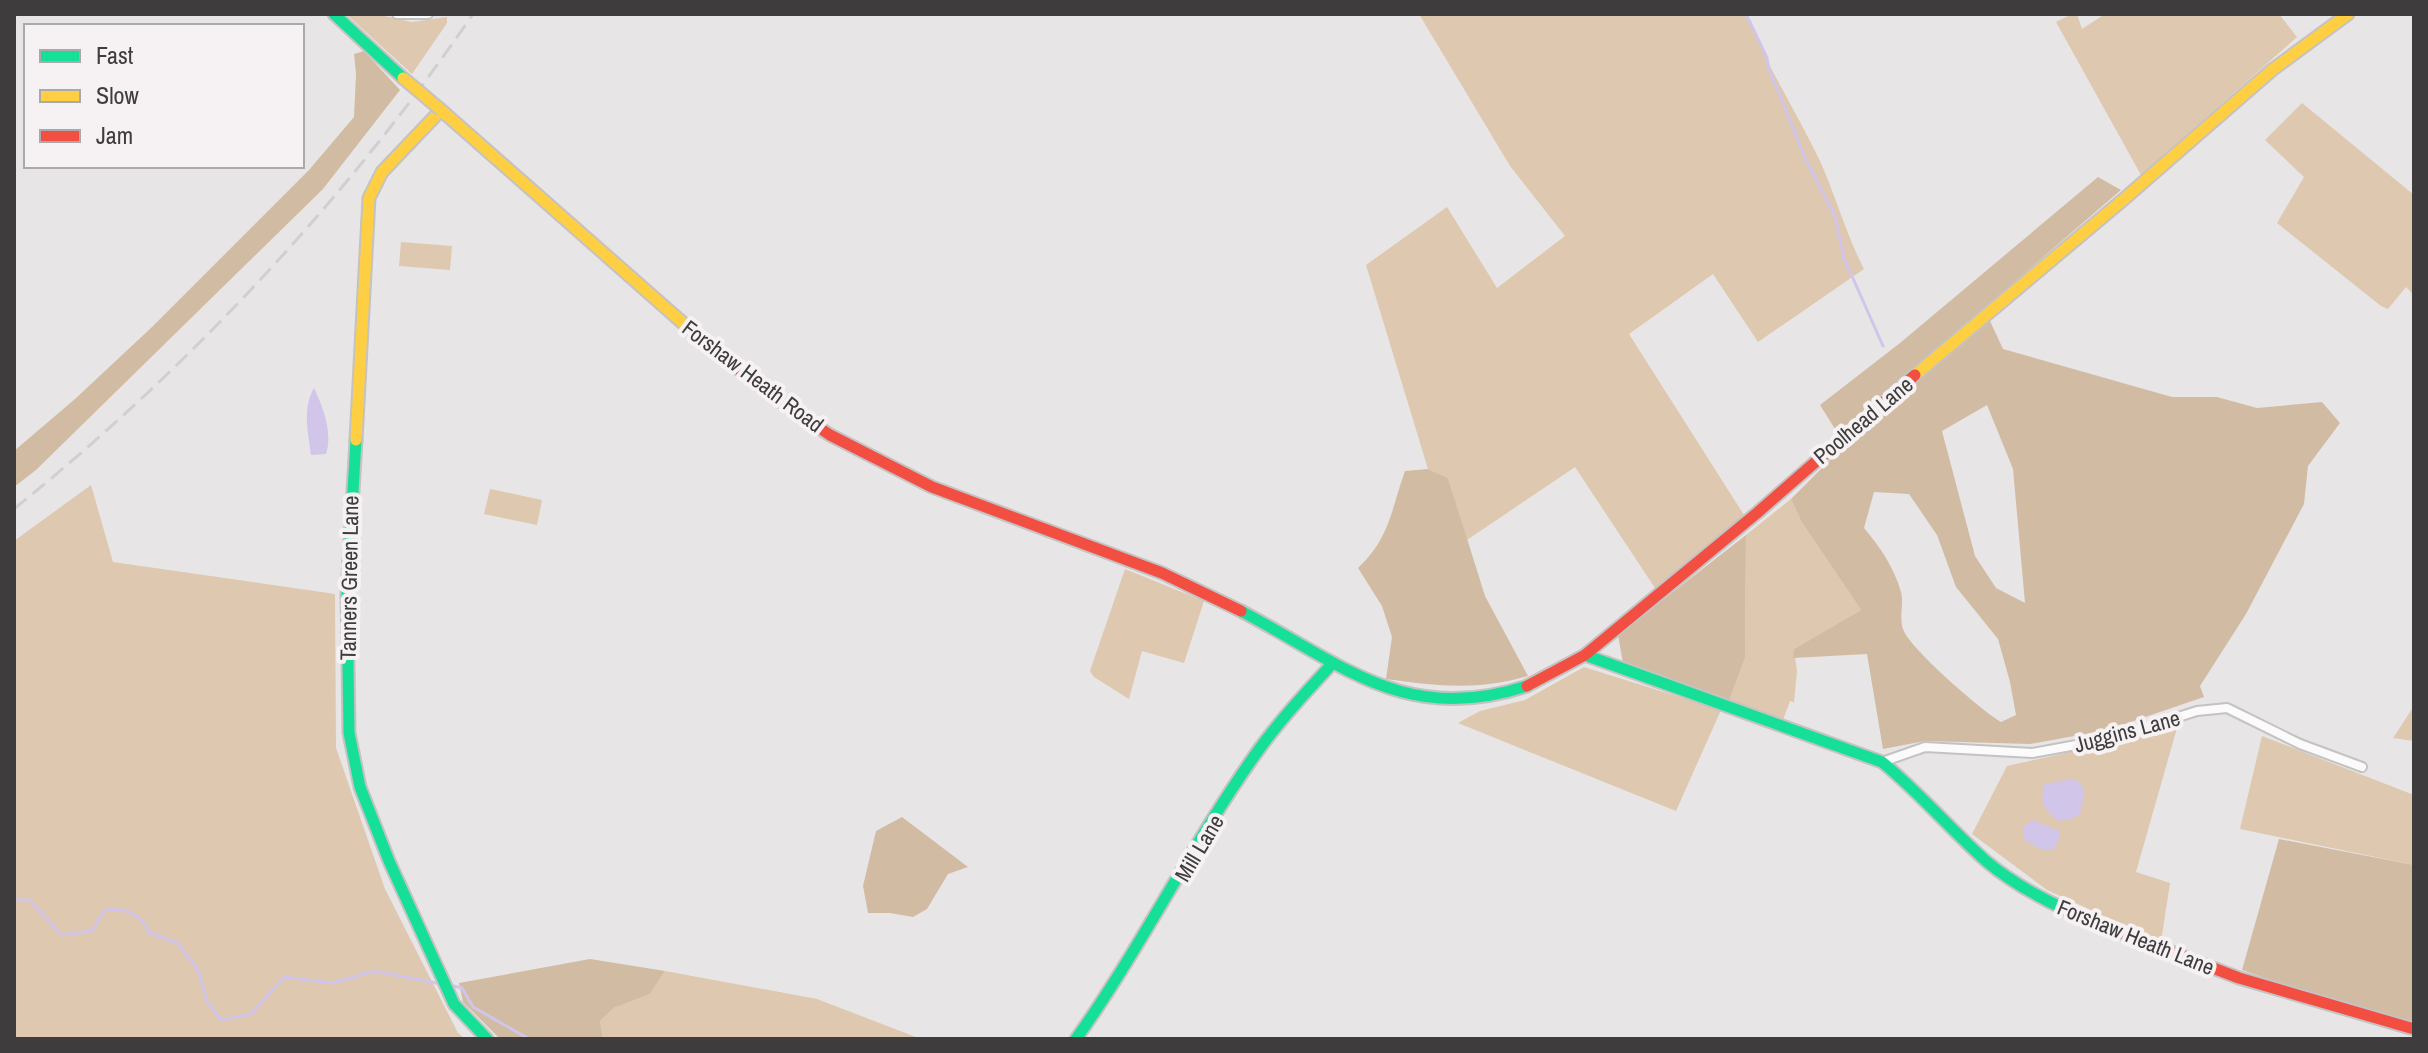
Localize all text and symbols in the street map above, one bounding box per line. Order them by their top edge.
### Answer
legend [24,24,304,168]
text: Fast [96,39,134,71]
text: Slow [96,79,139,111]
text: Jam [96,119,133,151]
street label: Forshaw Heath Road [676,313,830,439]
street label: Poolhead Lane [1807,370,1919,470]
street label: Tanners Green Lane [333,495,365,661]
street label: Juggins Lane [2071,702,2183,760]
street label: Mill Lane [1167,809,1231,887]
street label: Forshaw Heath Lane [2053,892,2219,982]

